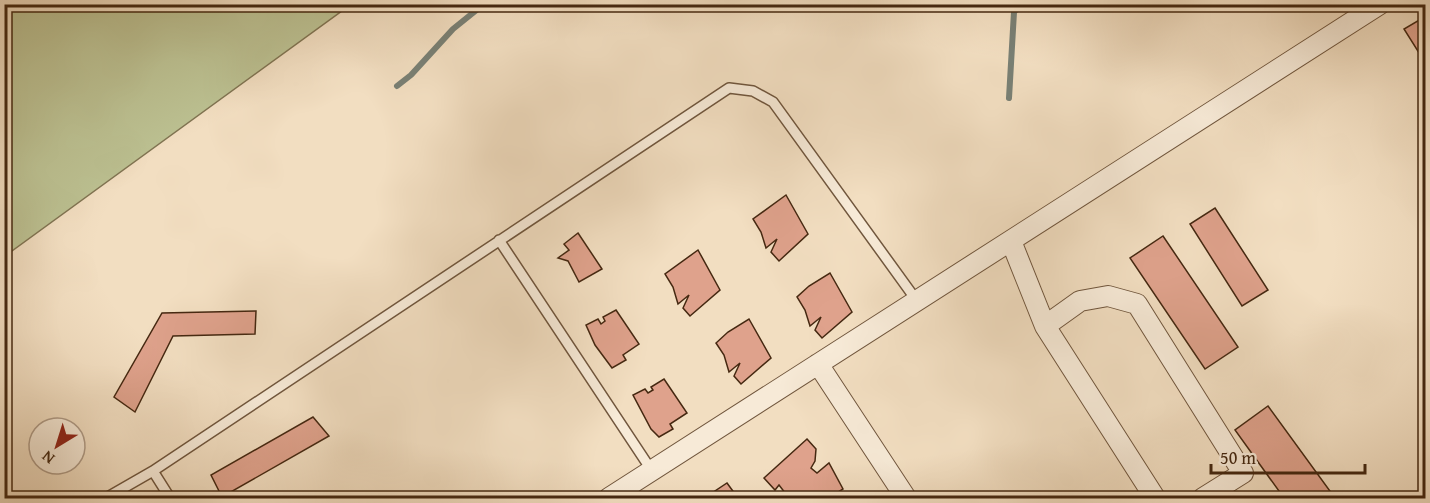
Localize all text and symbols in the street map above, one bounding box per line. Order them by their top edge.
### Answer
north arrow [27,416,87,476]
scale bar [1211,437,1366,475]
text: 50 m [1220,444,1256,471]
text: N [36,445,59,471]

